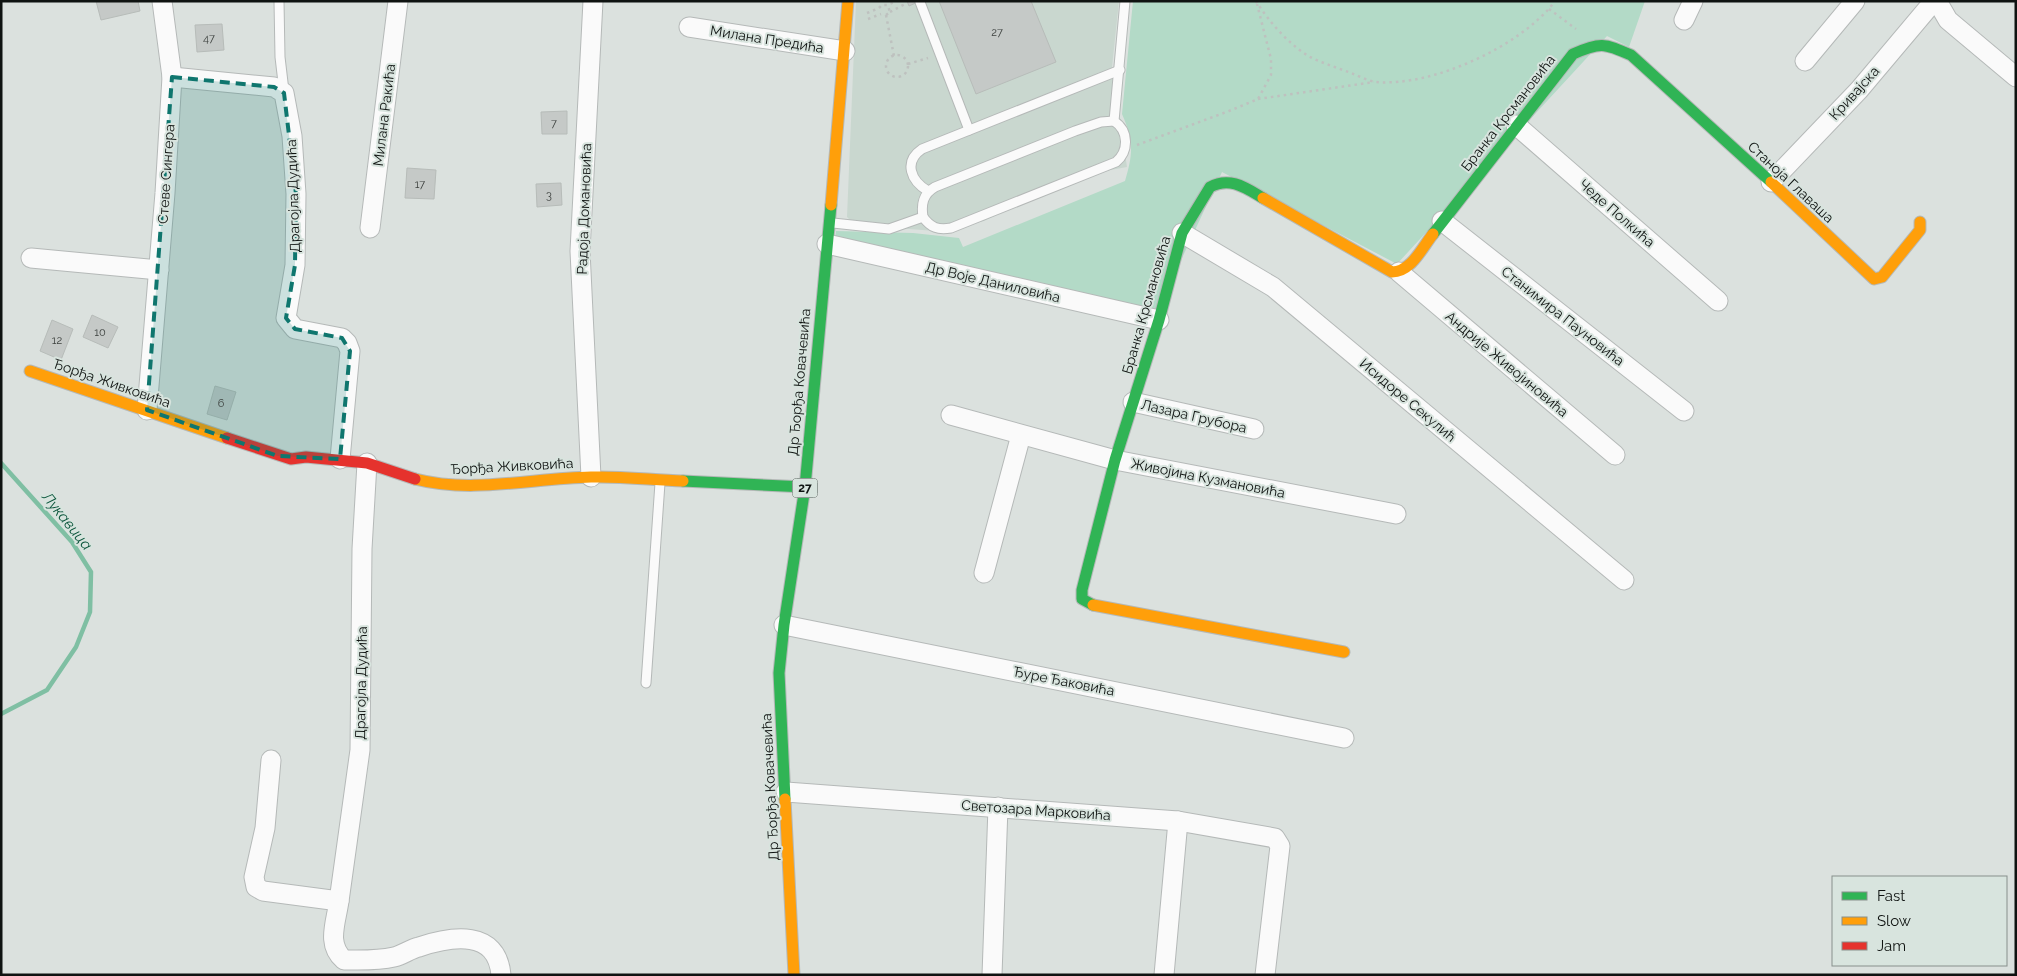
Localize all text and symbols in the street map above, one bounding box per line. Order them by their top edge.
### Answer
street label: Милана Предића [709,22,825,56]
house number: 27 [991,26,1003,39]
house number: 47 [203,32,215,45]
street label: Бранка Крсмановића [1458,52,1558,174]
street label: Милана Ракића [370,63,398,167]
street label: Кривајска [1826,63,1882,123]
house number: 7 [551,117,557,130]
street label: Стеве Сингера [155,124,177,224]
street label: Станоја Главаша [1745,138,1837,226]
street label: Драгојла Дудића [283,139,303,253]
street label: Радоја Домановића [574,143,594,275]
street label: Чеде Полкића [1576,176,1658,250]
house number: 17 [415,178,425,191]
house number: 3 [546,189,552,202]
street label: Бранка Крсмановића [1119,234,1173,376]
street label: Др Воје Даниловића [924,259,1062,305]
street label: Станимира Пауновића [1498,263,1628,369]
street label: Др Ђорђа Ковачевића [785,308,813,456]
street label: Андрије Живојиновића [1442,308,1572,420]
house number: 10 [94,326,106,339]
house number: 12 [52,334,62,347]
street label: Ђорђа Живковића [51,355,173,411]
street label: Исидоре Секулић [1357,355,1459,445]
street label: Лазара Грубора [1140,396,1248,436]
house number: 6 [218,397,225,410]
street label: Ђорђа Живковића [450,455,574,477]
street label: Живојина Кузмановића [1130,455,1286,501]
road number: 27 [792,478,818,498]
water label: Лукавица [37,487,96,554]
street label: Драгојла Дудића [352,626,370,740]
street label: Ђуре Ђаковића [1012,663,1116,699]
street label: Др Ђорђа Ковачевића [758,713,782,861]
street label: Светозара Марковића [961,797,1111,823]
legend [1832,876,2007,966]
text: Fast [1877,887,1905,905]
text: Slow [1877,912,1911,930]
text: Jam [1877,937,1906,955]

